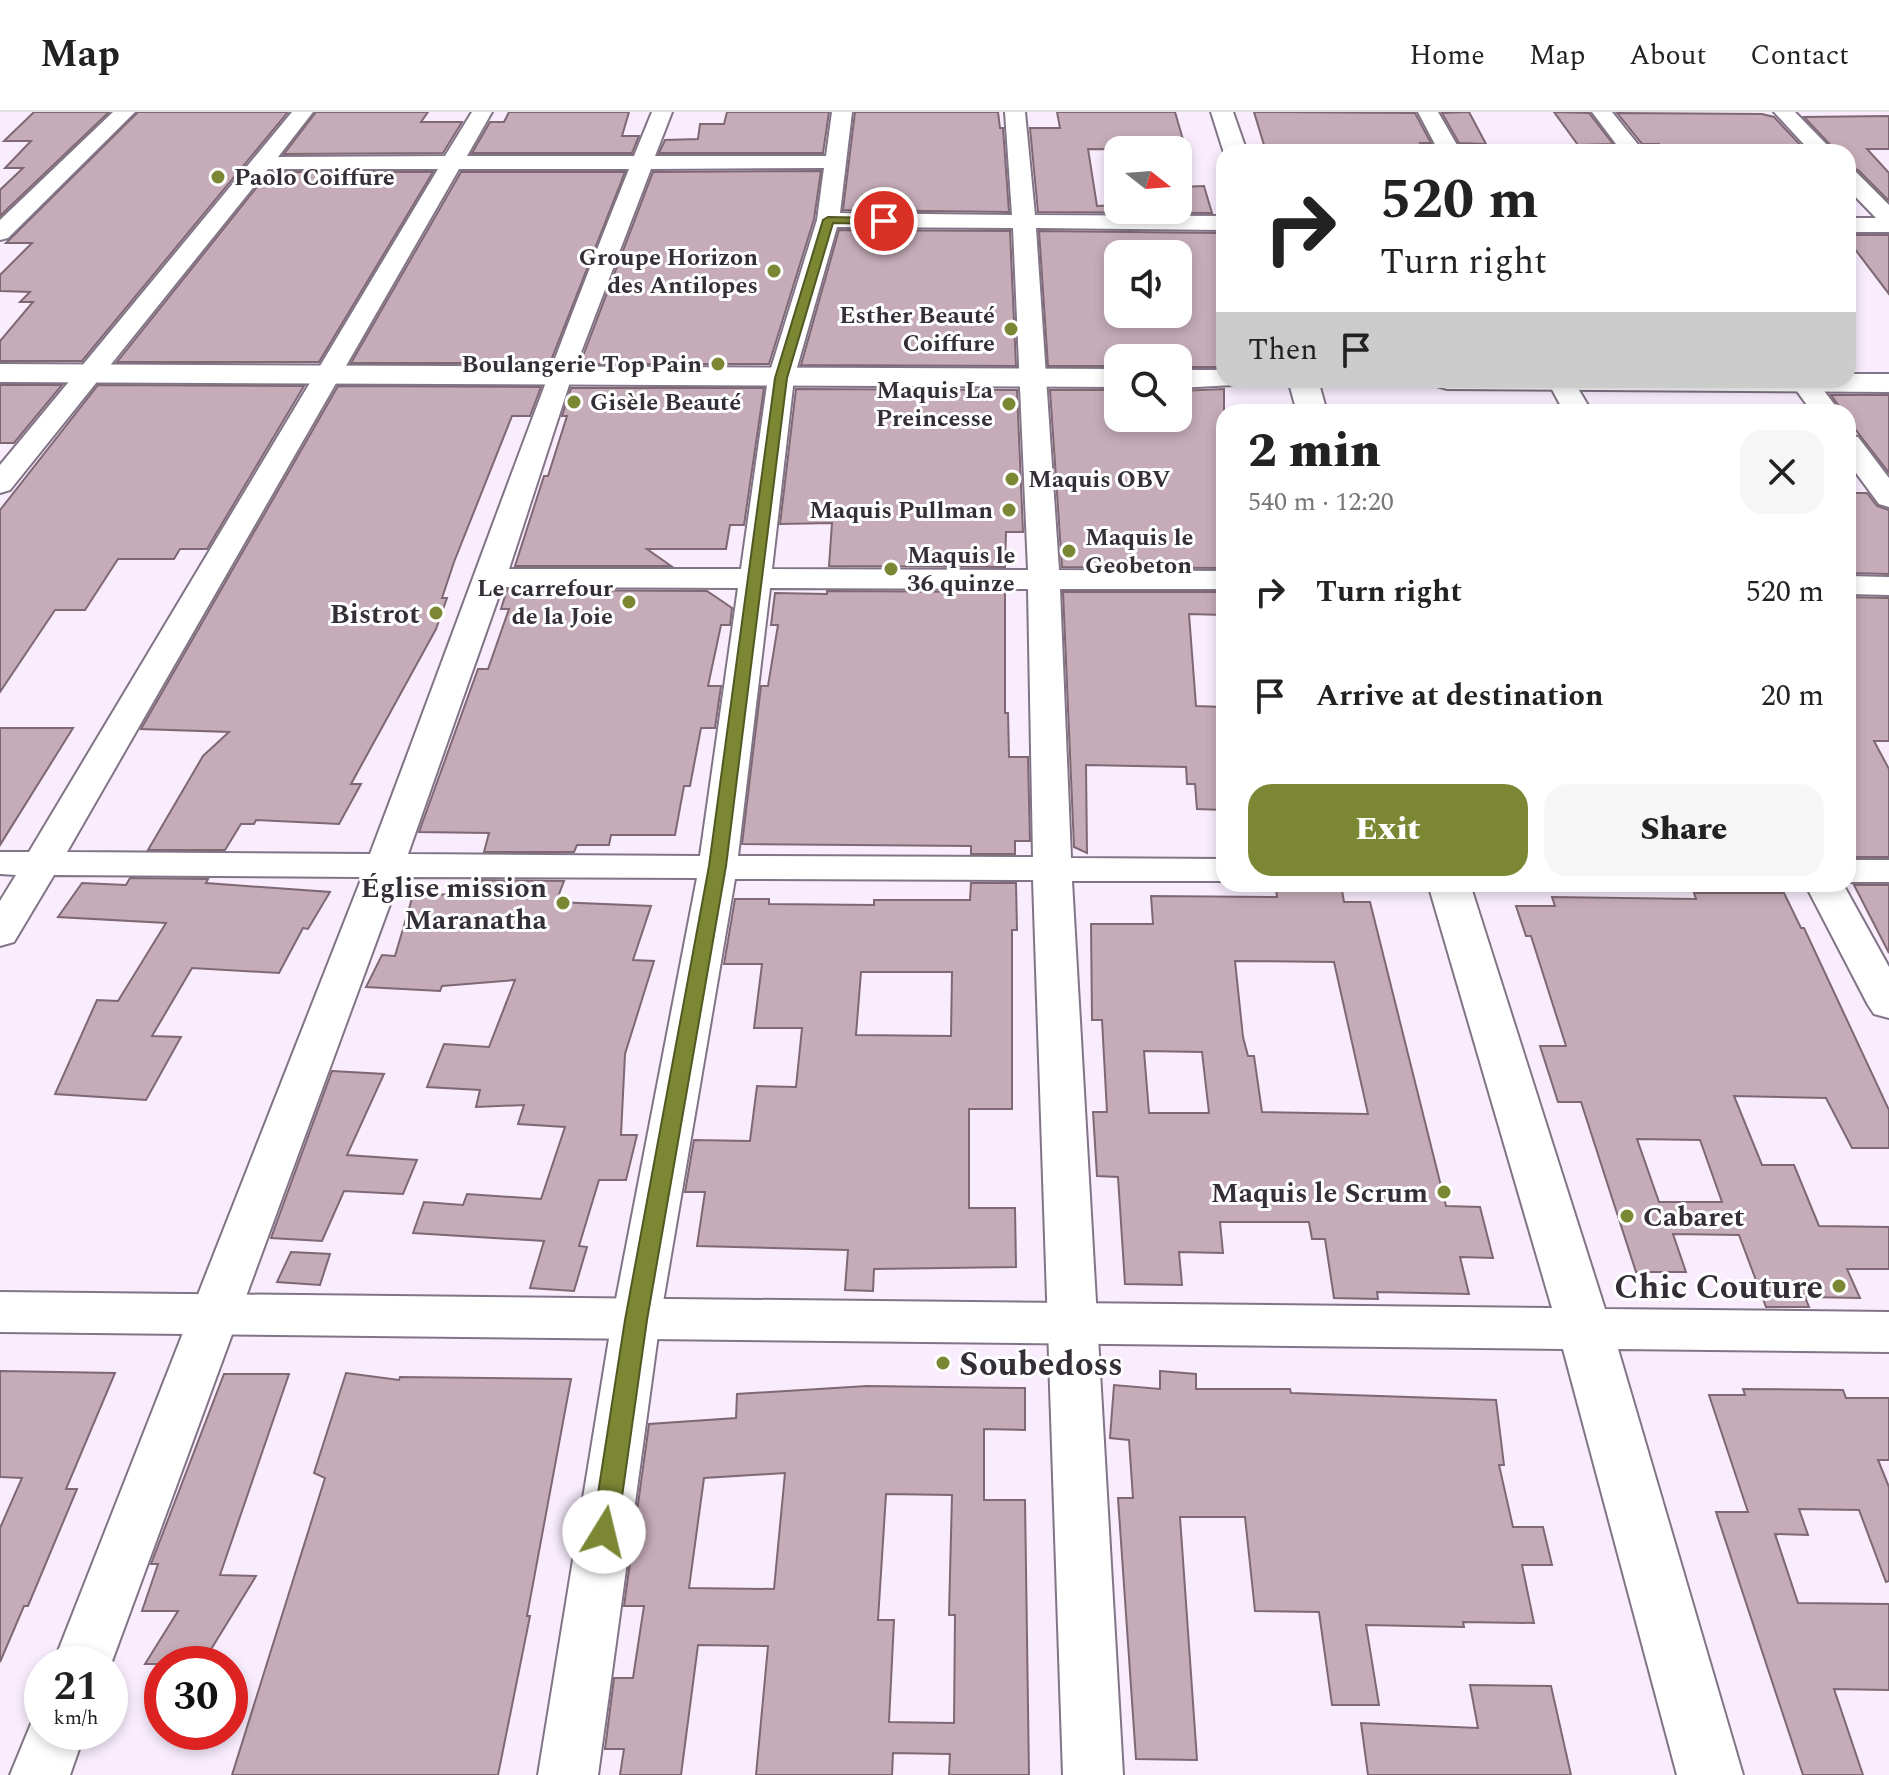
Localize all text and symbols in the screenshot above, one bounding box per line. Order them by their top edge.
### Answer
text: Map [40,26,120,84]
text: Home [1409,34,1485,77]
text: Map [1529,34,1585,77]
text: About [1629,34,1706,77]
text: Contact [1750,34,1849,77]
north arrow [1104,136,1192,224]
map controls [1104,136,1192,432]
text: 520 m [1380,158,1539,243]
place label: Paolo Coiffure [234,160,395,196]
marker: Paolo Coiffure [209,168,227,186]
icon: right [1248,176,1352,280]
pin [850,187,918,255]
icon: arrive [862,199,906,243]
text: Turn right [1380,235,1547,290]
place label: Groupe Horizon des Antilopes [579,240,758,304]
button: sound [1104,240,1192,328]
marker: Groupe Horizon des Antilopes [765,262,783,280]
place label: Esther Beauté Coiffure [839,298,995,362]
marker: Esther Beauté Coiffure [1002,320,1020,338]
text: Then [1248,327,1318,373]
icon: arrive [1334,328,1378,372]
button: search [1104,344,1192,432]
place label: Boulangerie Top Pain [462,347,702,383]
marker: Boulangerie Top Pain [709,355,727,373]
place label: Maquis La Preincesse [876,373,994,437]
place label: Gisèle Beauté [590,385,741,421]
marker: Gisèle Beauté [565,393,583,411]
marker: Maquis La Preincesse [1000,395,1018,413]
text: 2 min [1248,415,1381,488]
button: close [1740,430,1824,514]
place label: Maquis OBV [1028,462,1170,498]
marker: Maquis OBV [1003,470,1021,488]
text: 540 m · 12:20 [1248,482,1394,522]
place label: Maquis Pullman [809,493,993,529]
marker: Maquis Pullman [1000,501,1018,519]
place label: Maquis le Geobeton [1085,520,1194,584]
place label: Maquis le 36 quinze [907,538,1016,602]
marker: Maquis le Geobeton [1060,542,1078,560]
marker: Maquis le 36 quinze [882,560,900,578]
text: Turn right [1316,569,1462,615]
text: 520 m [1746,569,1824,615]
icon: right [1248,570,1292,614]
place label: Le carrefour de la Joie [477,571,614,635]
place label: Bistrot [330,593,420,636]
marker: Le carrefour de la Joie [620,593,638,611]
marker: Bistrot [427,604,445,622]
text: Arrive at destination [1316,673,1603,719]
text: 20 m [1761,673,1824,719]
icon: arrive [1248,674,1292,718]
button: Exit [1248,784,1528,876]
button: Share [1544,784,1824,876]
place label: Église mission Maranatha [361,867,548,942]
marker: Église mission Maranatha [554,894,572,912]
place label: Maquis le Scrum [1211,1172,1428,1215]
marker: Maquis le Scrum [1435,1183,1453,1201]
place label: Cabaret [1643,1196,1745,1239]
marker: Cabaret [1618,1207,1636,1225]
place label: Chic Couture [1614,1262,1823,1314]
marker: Chic Couture [1830,1277,1848,1295]
place label: Soubedoss [959,1339,1123,1391]
marker: Soubedoss [934,1354,952,1372]
position arrow [562,1490,646,1574]
speed limit sign: 30 [144,1646,248,1750]
text: 21 [54,1657,98,1718]
text: km/h [54,1703,99,1733]

